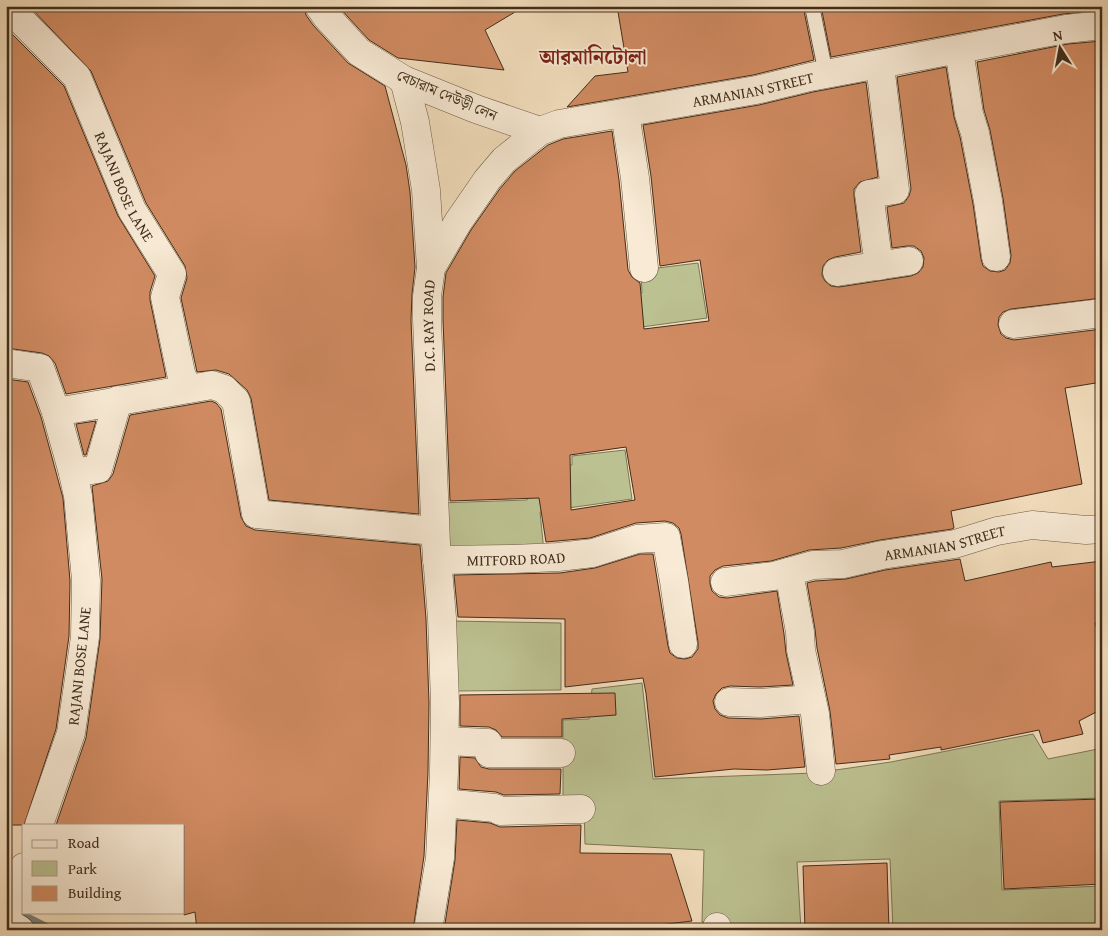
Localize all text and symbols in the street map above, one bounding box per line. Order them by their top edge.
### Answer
north arrow [1036,22,1086,72]
text: N [1051,24,1065,46]
district label: আরমানিটোলা [538,42,647,71]
street label: বেচারাম দেউড়ী লেন [394,64,502,126]
street label: ARMANIAN STREET [690,66,816,111]
street label: RAJANI BOSE LANE [90,128,160,246]
street label: D.C. RAY ROAD [416,278,440,372]
street label: ARMANIAN STREET [883,519,1007,565]
street label: MITFORD ROAD [467,546,566,570]
street label: RAJANI BOSE LANE [62,605,96,726]
legend [22,824,185,914]
text: Road [68,832,99,853]
text: Park [68,858,97,879]
text: Building [68,882,122,903]

